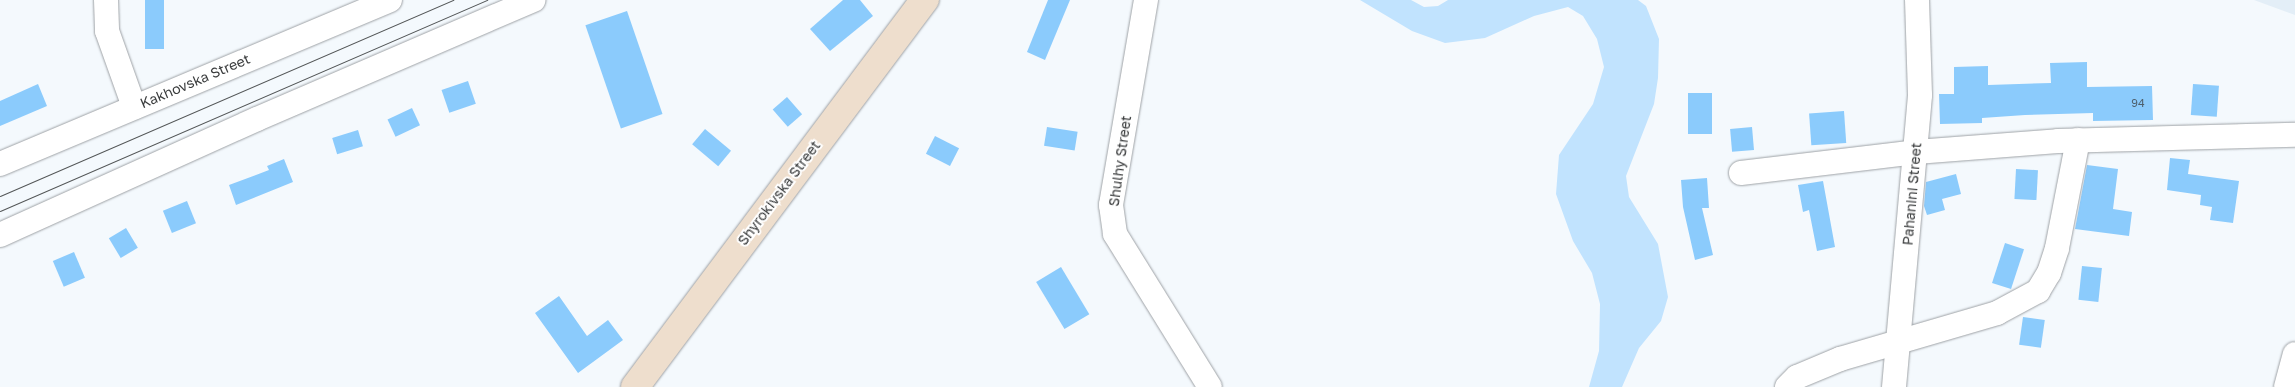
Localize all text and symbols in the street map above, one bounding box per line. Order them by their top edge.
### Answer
street label: Kakhovska Street [137,50,253,112]
house number: 94 [2131,96,2145,110]
street label: Shulhy Street [1105,114,1135,208]
street label: Shyrokivska Street [734,137,824,249]
street label: Pahanini Street [1899,142,1925,246]

